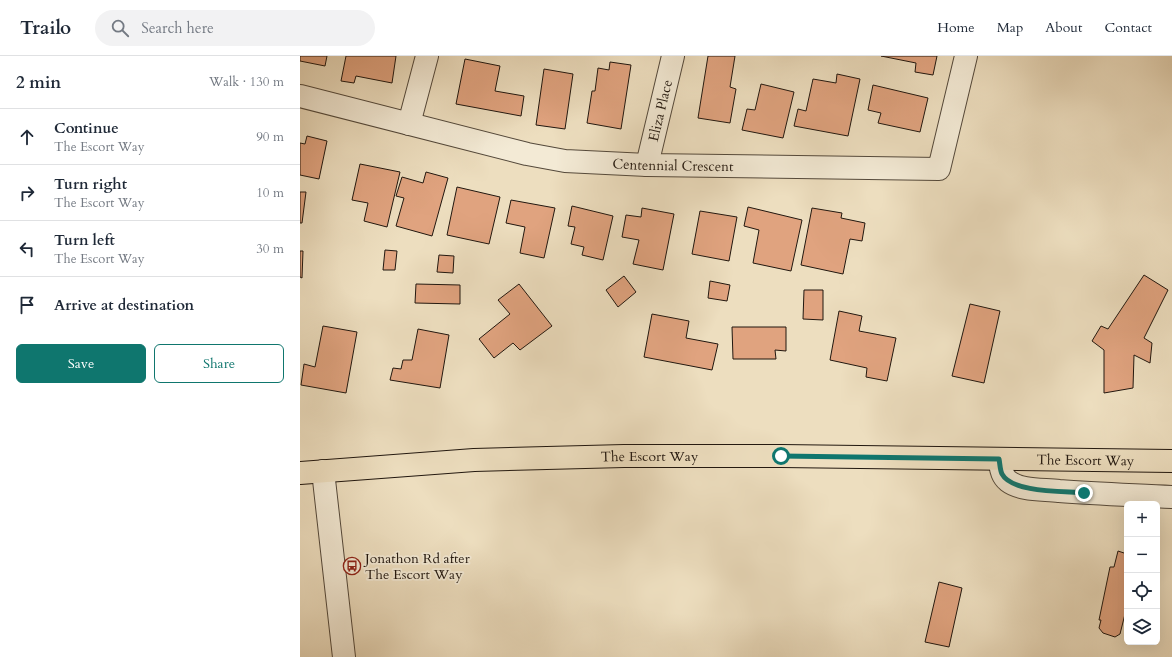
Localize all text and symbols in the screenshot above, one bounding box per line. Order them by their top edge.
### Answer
search box [95,10,375,46]
text: Trailo [20,15,71,41]
icon: search [109,17,131,39]
text: Search here [141,18,214,38]
text: Home [937,18,975,37]
text: Map [997,18,1023,37]
text: About [1045,18,1082,37]
text: Contact [1104,18,1152,37]
text: 2 min [16,71,61,94]
text: Walk · 130 m [209,73,284,91]
street label: Eliza Place [644,78,677,143]
text: Continue [54,118,119,138]
icon: ahead [16,126,38,148]
text: 90 m [256,128,284,146]
text: The Escort Way [54,138,145,156]
street label: Centennial Crescent [612,154,734,176]
text: Turn right [54,174,127,194]
icon: right [16,182,38,204]
text: 10 m [256,184,284,202]
text: The Escort Way [54,194,145,212]
text: Turn left [54,230,115,250]
icon: left [16,238,38,260]
text: 30 m [256,240,284,258]
text: The Escort Way [54,250,145,268]
icon: arrive [16,294,38,316]
text: Arrive at destination [54,295,194,315]
button: Save [16,344,146,383]
button: Share [154,344,284,383]
street label: The Escort Way [600,447,699,467]
route start [772,447,790,465]
street label: The Escort Way [1036,450,1135,471]
route end [1075,484,1093,502]
map controls [1124,501,1160,645]
button: + [1124,501,1160,537]
button: − [1124,537,1160,573]
place label: Jonathon Rd after The Escort Way [363,549,471,584]
bus stop icon: Jonathon Rd after The Escort Way [342,556,362,576]
button: locate [1124,573,1160,609]
button: layers [1124,609,1160,645]

